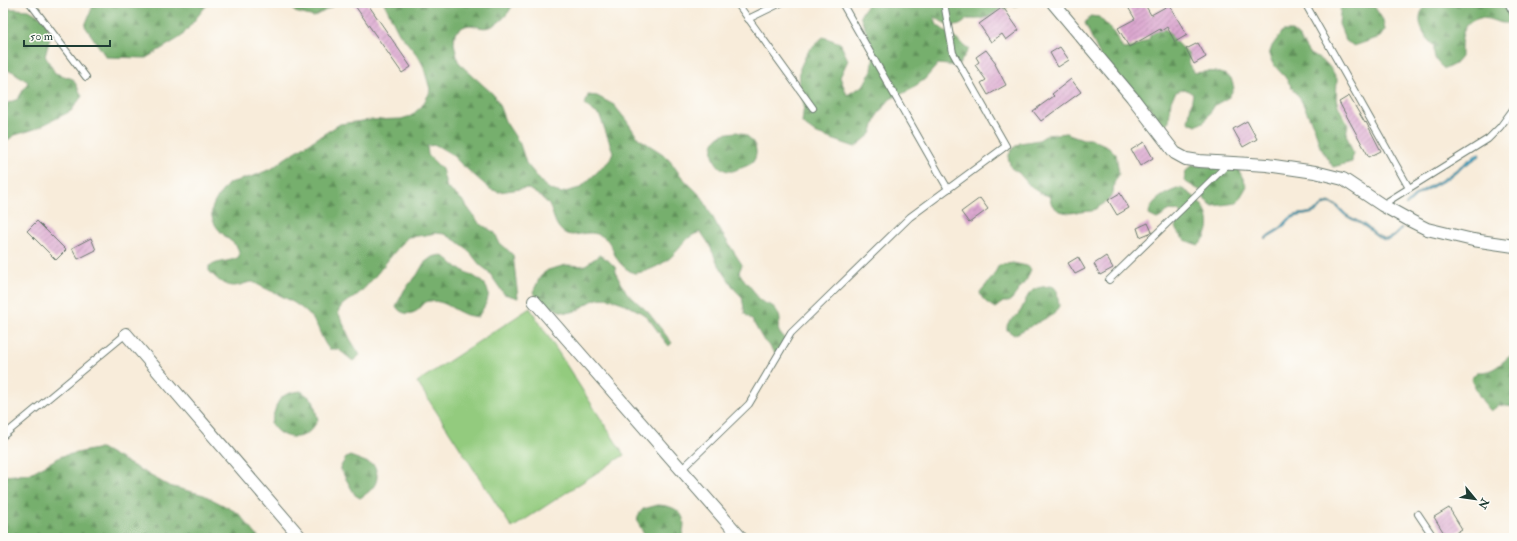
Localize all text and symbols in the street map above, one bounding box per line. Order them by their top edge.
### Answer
scale bar [24,22,110,48]
text: 50 m [30,29,54,44]
north arrow [1455,479,1495,519]
text: N [1475,495,1492,512]

